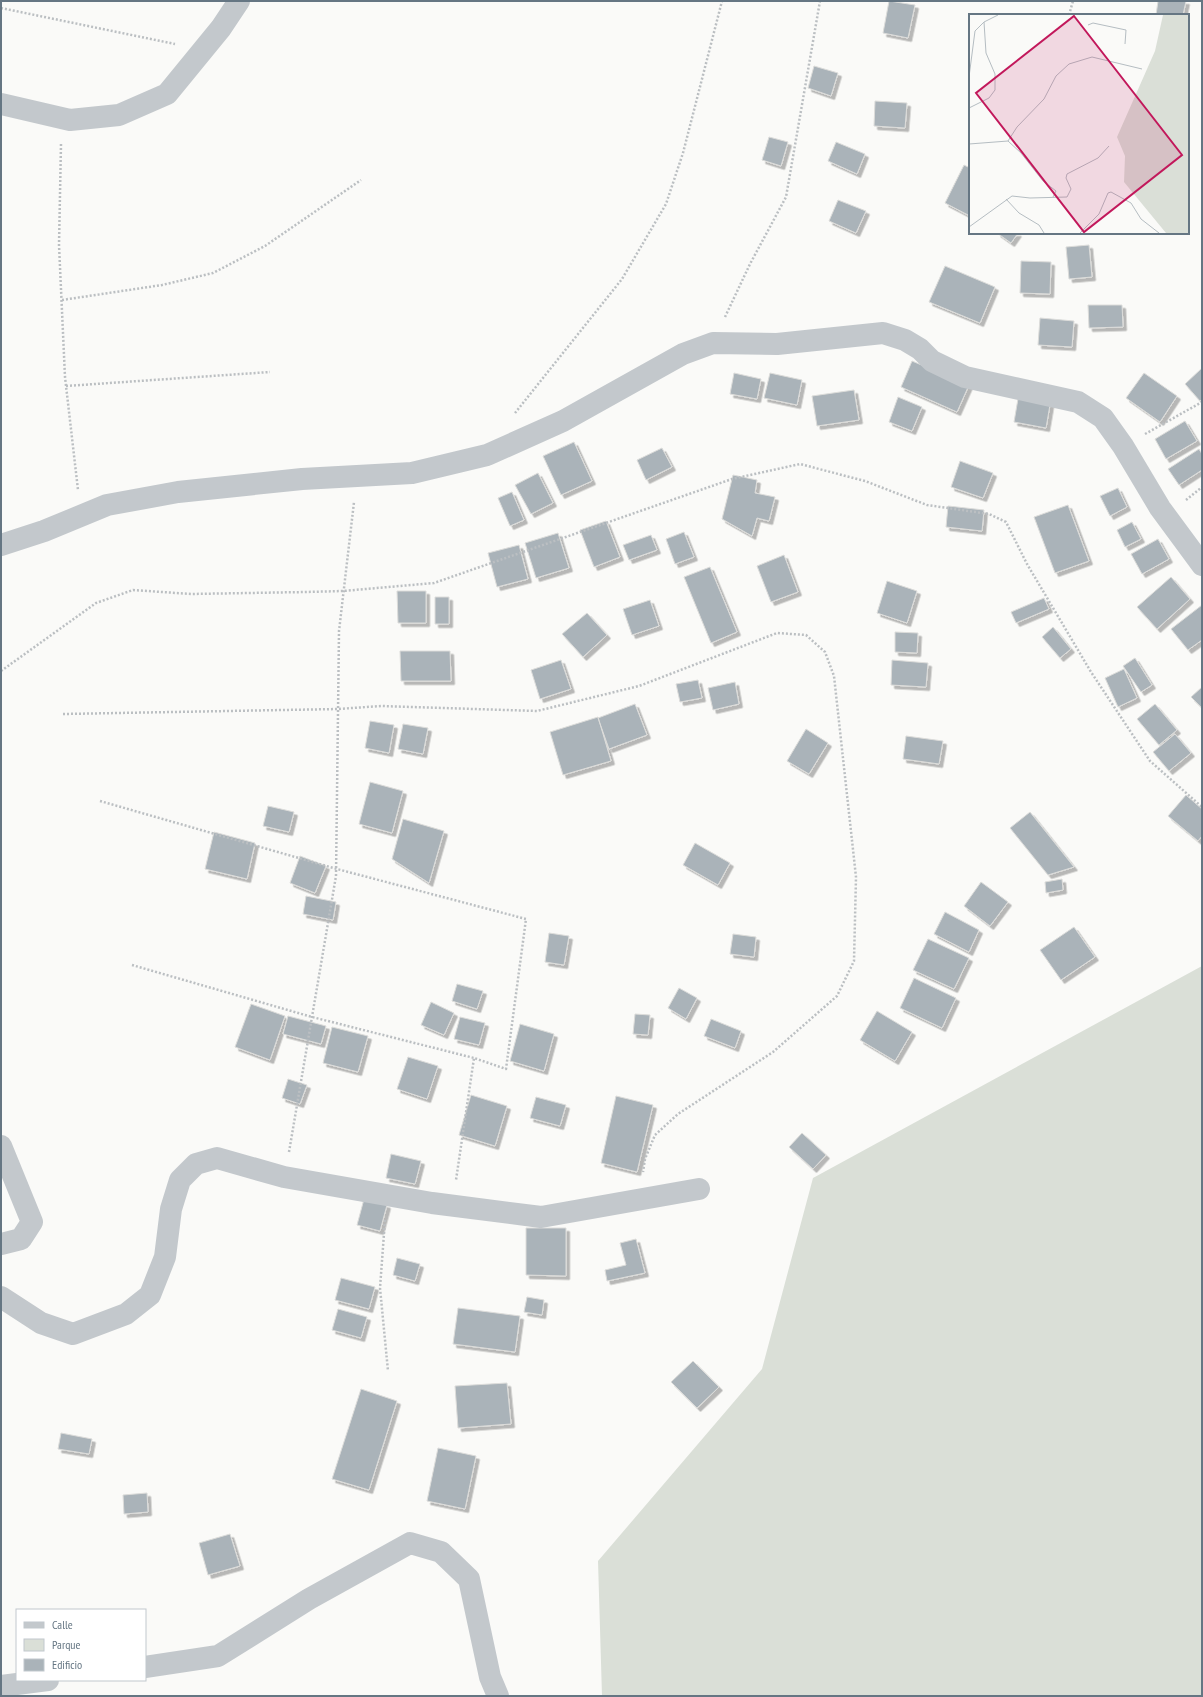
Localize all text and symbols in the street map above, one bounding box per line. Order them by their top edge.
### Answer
inset map [969,14,1189,234]
legend [16,1609,146,1681]
text: Calle [52,1617,73,1632]
text: Parque [52,1637,81,1652]
text: Edificio [52,1657,82,1672]

